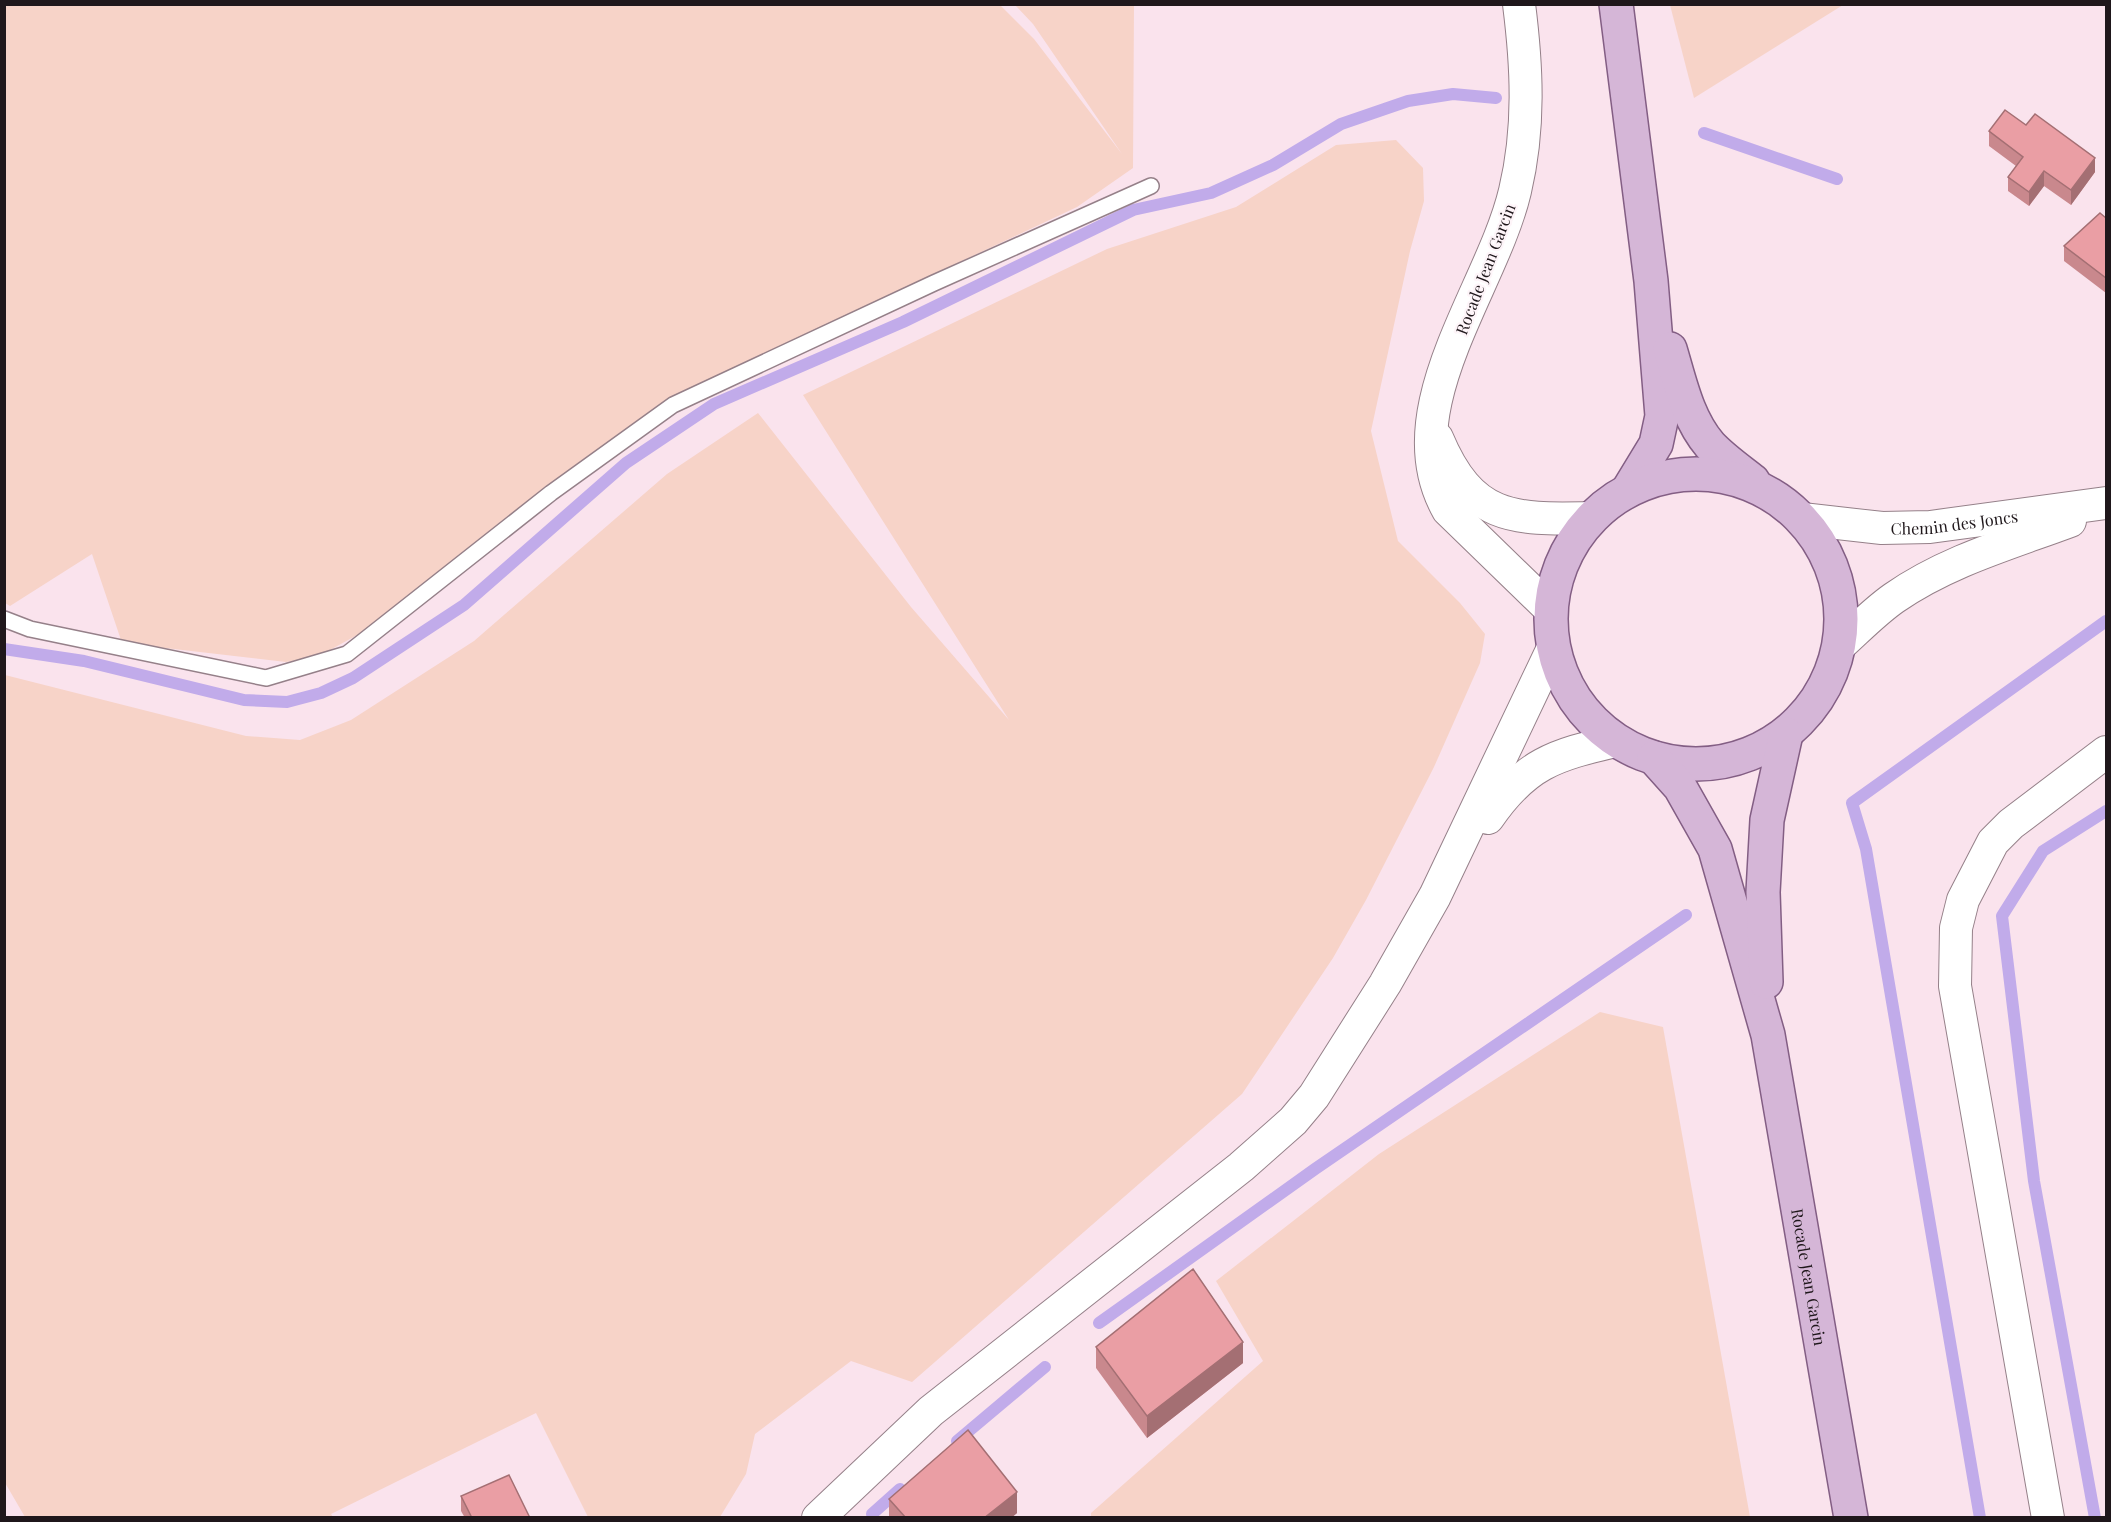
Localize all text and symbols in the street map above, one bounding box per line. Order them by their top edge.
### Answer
street label: Rocade Jean Garcin [1450,200,1520,338]
street label: Chemin des Joncs [1890,505,2019,538]
street label: Rocade Jean Garcin [1787,1207,1832,1348]

